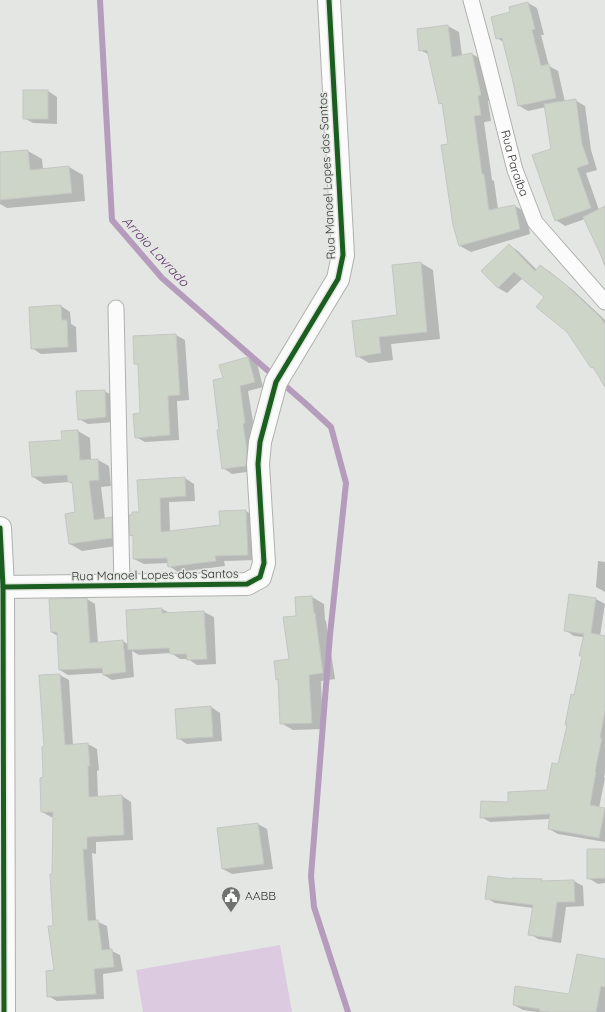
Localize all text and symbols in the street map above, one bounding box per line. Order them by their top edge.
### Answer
street label: Rua Manoel Lopes dos Santos [315,92,338,260]
street label: Rua Paraíba [498,128,532,198]
water label: Arroio Lavrado [119,213,193,290]
street label: Rua Manoel Lopes dos Santos [71,566,239,583]
public building icon: AABB [220,885,242,913]
place label: AABB [245,888,276,903]

